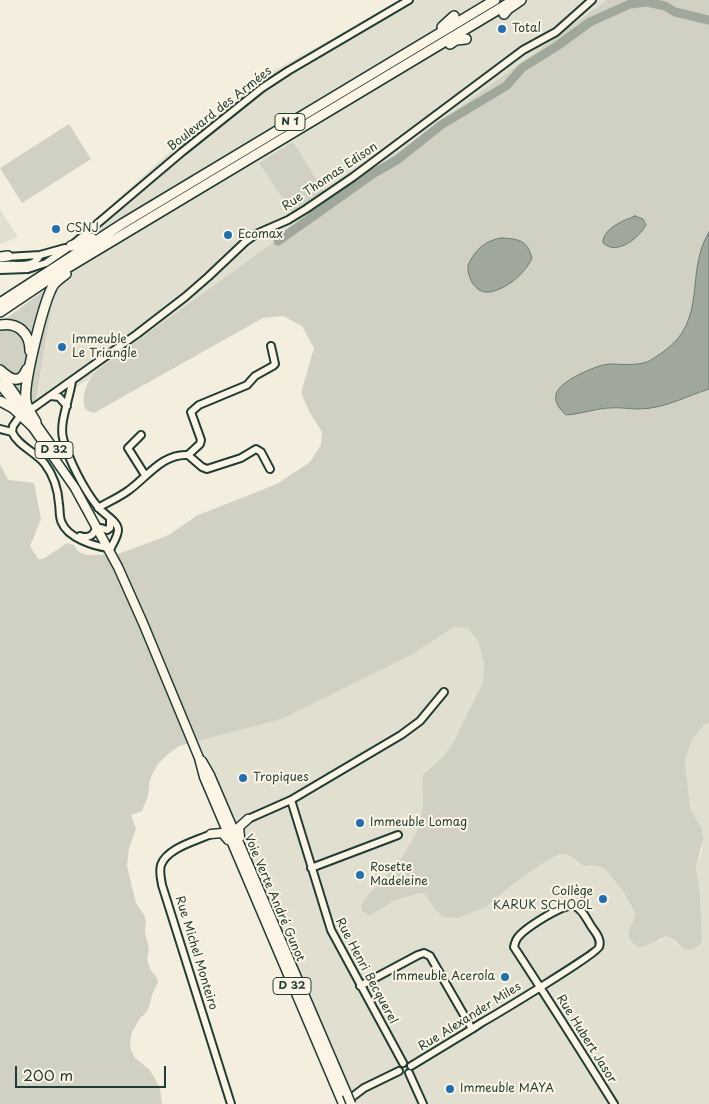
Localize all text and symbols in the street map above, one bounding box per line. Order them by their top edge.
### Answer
place label: Total [512,22,541,36]
marker: Total [496,23,508,35]
street label: Boulevard des Armées [165,64,275,154]
road number: N 1 [275,114,305,130]
street label: Rue Thomas Edison [280,140,380,214]
place label: CSNJ [66,222,99,236]
marker: CSNJ [50,223,62,235]
place label: Ecomax [238,228,283,242]
marker: Ecomax [222,229,234,241]
place label: Immeuble Le Triangle [72,333,137,361]
marker: Immeuble Le Triangle [56,341,68,353]
road number: D 32 [35,442,73,458]
place label: Tropiques [253,771,309,785]
marker: Tropiques [237,772,249,784]
place label: Immeuble Lomag [370,816,467,830]
marker: Immeuble Lomag [354,817,366,829]
street label: Voie Verte André Gunot [241,832,307,964]
place label: Rosette Madeleine [370,861,428,889]
marker: Rosette Madeleine [354,869,366,881]
place label: Collège KARUK SCHOOL [493,885,593,913]
marker: Collège KARUK SCHOOL [597,893,609,905]
street label: Rue Michel Monteiro [172,894,220,1012]
street label: Rue Henri Becquerel [332,916,400,1026]
place label: Immeuble Acerola [393,970,495,984]
marker: Immeuble Acerola [499,971,511,983]
road number: D 32 [273,978,311,994]
street label: Rue Alexander Miles [416,980,524,1054]
street label: Rue Hubert Jasor [553,992,619,1086]
scale bar [18,1056,169,1088]
text: 200 m [23,1063,73,1086]
place label: Immeuble MAYA [460,1082,554,1096]
marker: Immeuble MAYA [444,1083,456,1095]

